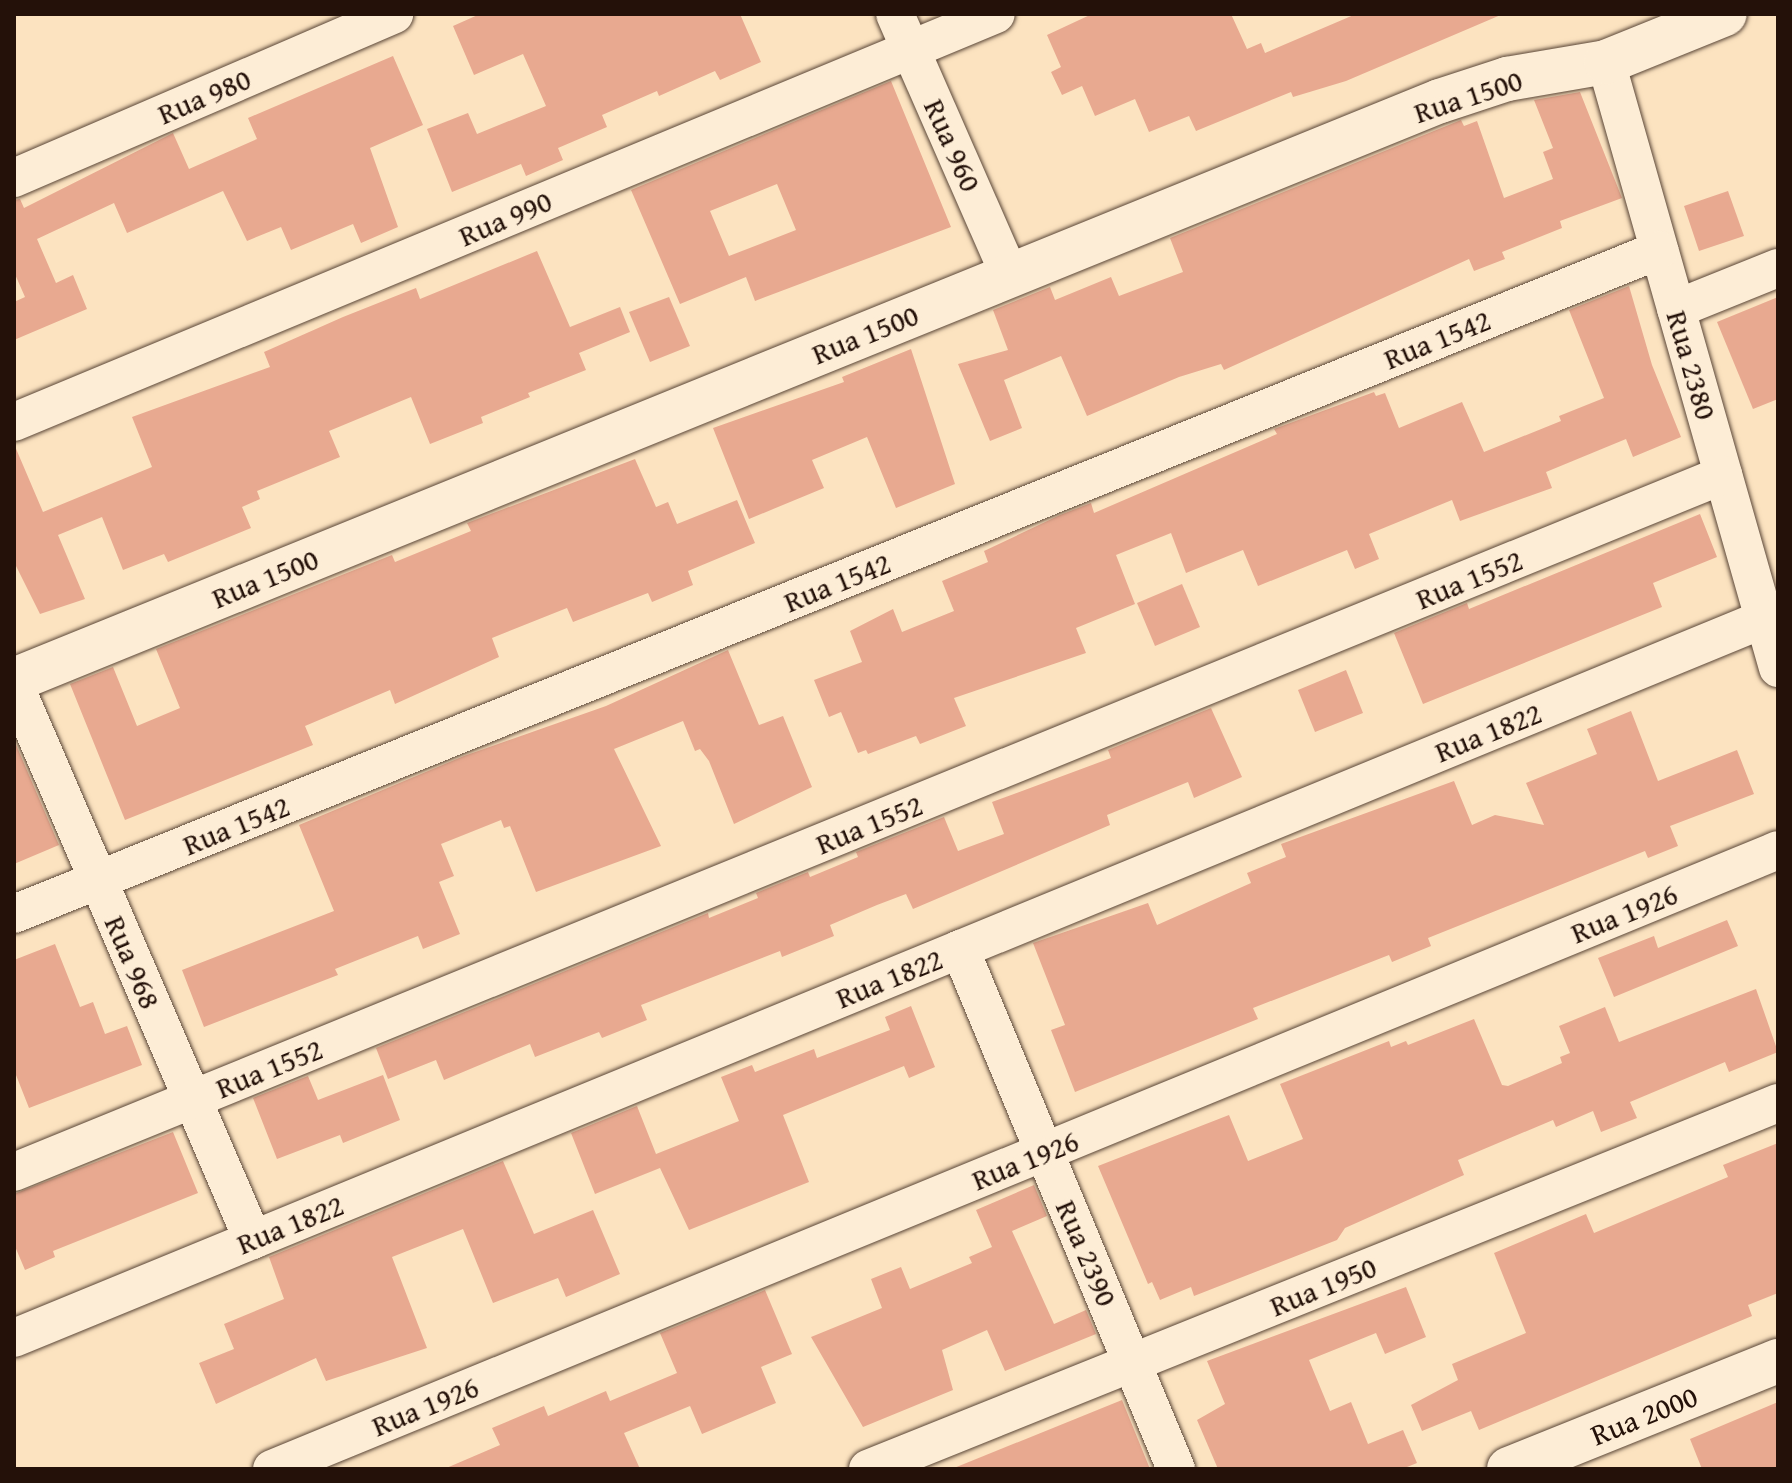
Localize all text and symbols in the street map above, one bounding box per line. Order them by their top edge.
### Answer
street label: Rua 980 [152,60,256,132]
street label: Rua 1500 [1409,62,1527,130]
street label: Rua 960 [917,93,989,197]
street label: Rua 990 [453,182,557,254]
street label: Rua 1500 [806,296,924,372]
street label: Rua 1542 [1378,301,1496,377]
street label: Rua 2380 [1659,306,1725,424]
street label: Rua 1500 [206,540,324,616]
street label: Rua 1552 [1410,541,1528,617]
street label: Rua 1542 [778,544,896,620]
street label: Rua 1822 [1429,694,1547,770]
street label: Rua 1552 [810,786,928,862]
street label: Rua 1542 [177,787,295,863]
street label: Rua 1926 [1565,875,1683,951]
street label: Rua 968 [97,910,169,1014]
street label: Rua 1822 [830,940,948,1016]
street label: Rua 1552 [210,1030,328,1106]
street label: Rua 1926 [966,1122,1084,1198]
street label: Rua 1822 [231,1186,349,1262]
street label: Rua 2390 [1049,1194,1125,1312]
street label: Rua 1950 [1264,1248,1382,1324]
street label: Rua 1926 [366,1368,484,1444]
street label: Rua 2000 [1585,1377,1703,1453]

